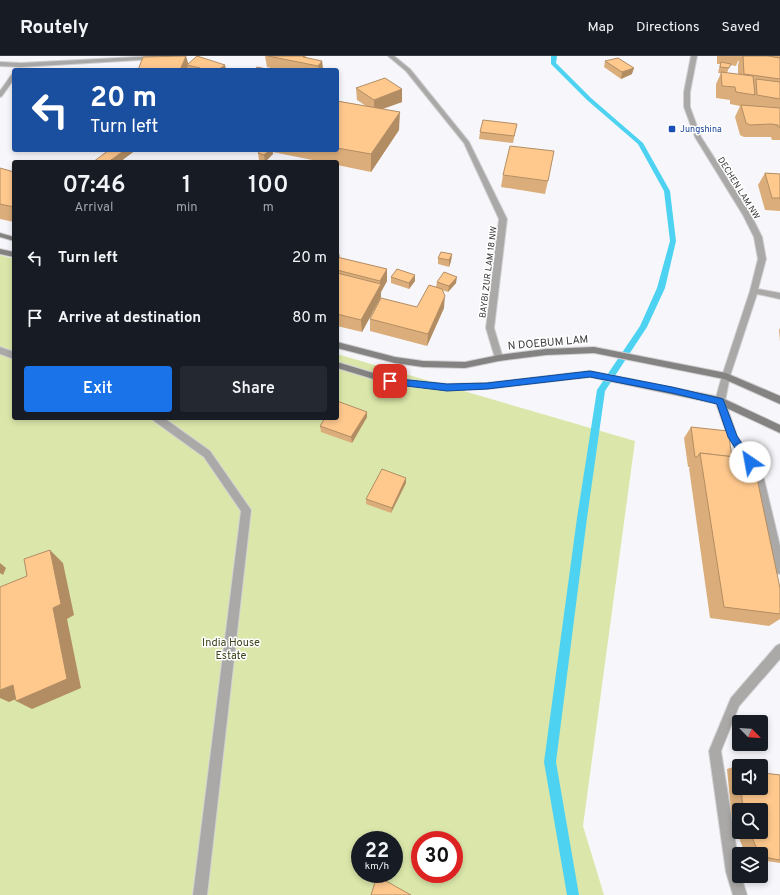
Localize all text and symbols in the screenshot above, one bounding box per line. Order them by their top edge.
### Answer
text: Routely [20,16,89,40]
text: Map [588,19,614,36]
text: Directions [636,19,700,36]
text: Saved [722,19,760,36]
text: 20 m [90,81,157,117]
icon: left [24,84,76,136]
text: Turn left [90,116,158,139]
marker: Jungshina [667,124,677,134]
place label: Jungshina [680,124,722,135]
street label: DECHEN LAM NW [715,155,762,222]
text: 07:46 [62,171,126,201]
text: 1 [182,171,191,201]
text: 100 [248,171,289,201]
text: Arrival [75,200,113,216]
text: min [176,200,198,216]
text: m [263,200,274,216]
street label: BAYBI ZUR LAM 18 NW [477,225,500,319]
icon: left [24,247,46,269]
text: Turn left [58,249,118,268]
text: 20 m [292,249,327,268]
icon: arrive [24,307,46,329]
text: Arrive at destination [58,309,201,328]
text: 80 m [292,309,327,328]
street label: N DOEBUM LAM [507,332,589,353]
pin [373,364,407,398]
button: Exit [24,366,172,412]
button: Share [180,366,327,412]
icon: arrive [379,370,401,392]
position arrow [729,441,771,483]
park label: India House Estate [202,636,260,663]
north arrow [732,715,768,751]
map controls [732,715,768,883]
button: sound [732,759,768,795]
button: search [732,803,768,839]
speed limit sign: 30 [411,831,463,883]
text: 22 [365,839,389,865]
button: layers [732,847,768,883]
text: km/h [365,860,389,873]

